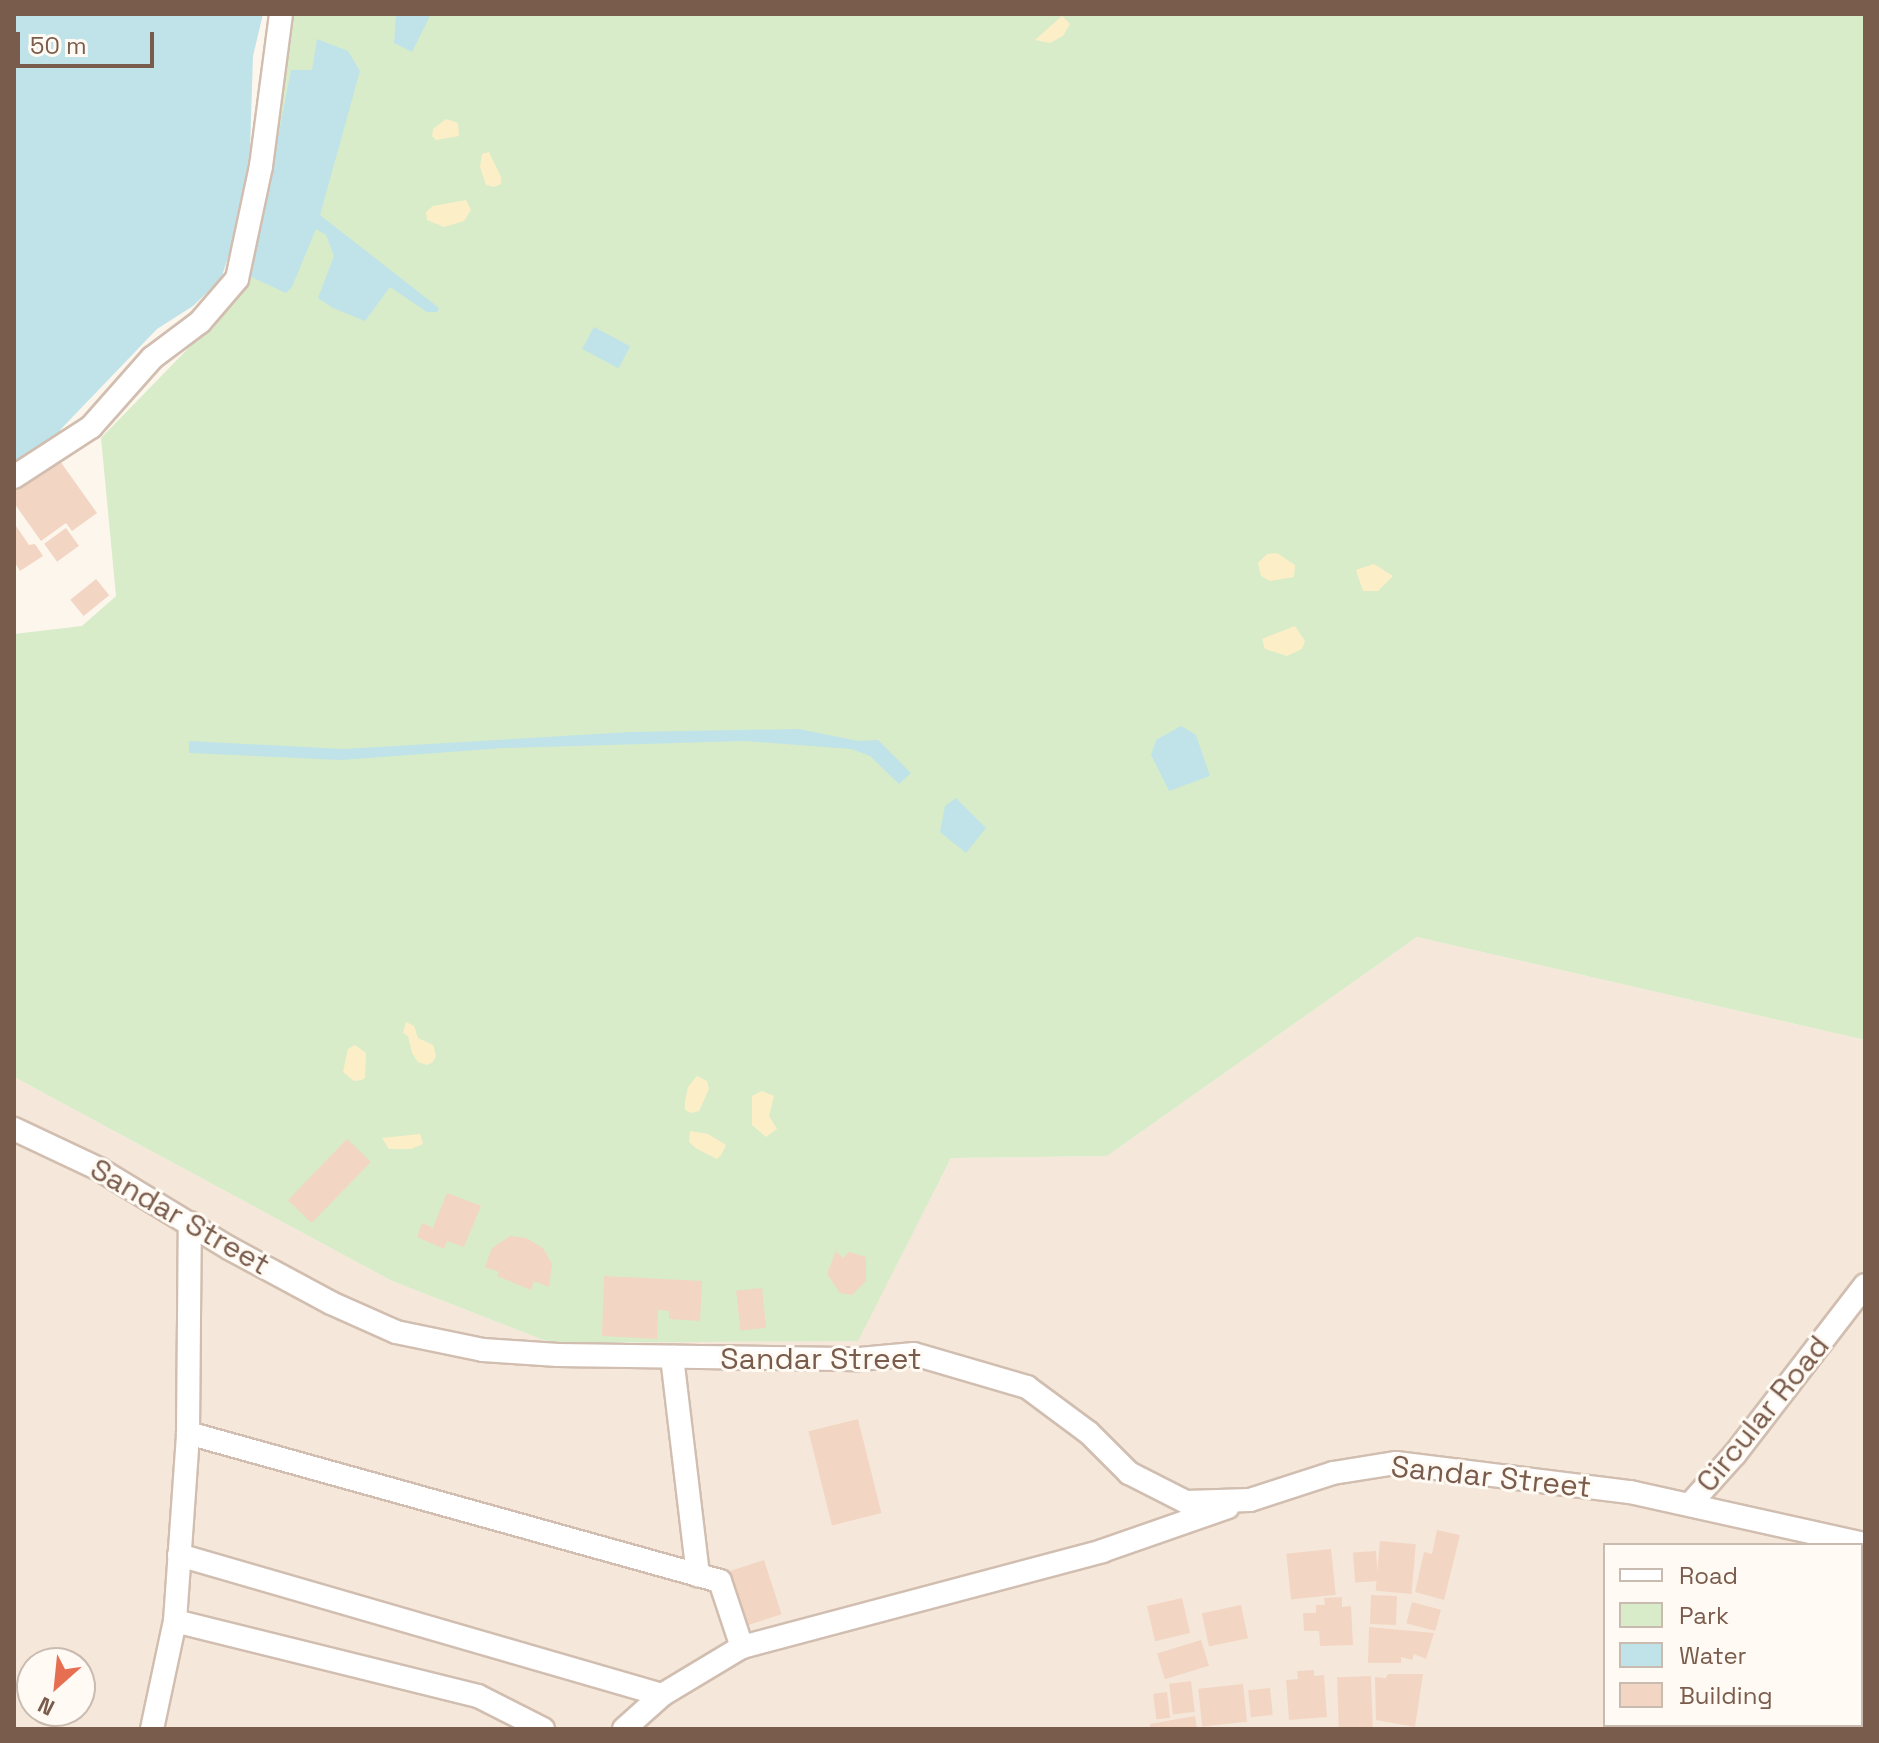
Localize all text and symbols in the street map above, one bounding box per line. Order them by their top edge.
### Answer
scale bar [20,16,158,66]
text: 50 m [30,30,87,61]
street label: Sandar Street [84,1151,276,1283]
street label: Circular Road [1689,1328,1837,1500]
street label: Sandar Street [720,1341,922,1377]
street label: Sandar Street [1389,1449,1593,1505]
legend [1603,1543,1863,1727]
text: Road [1679,1560,1738,1591]
text: Park [1679,1600,1729,1631]
text: Water [1679,1640,1747,1671]
north arrow [16,1647,96,1727]
text: Building [1679,1680,1773,1711]
text: N [33,1691,59,1722]

